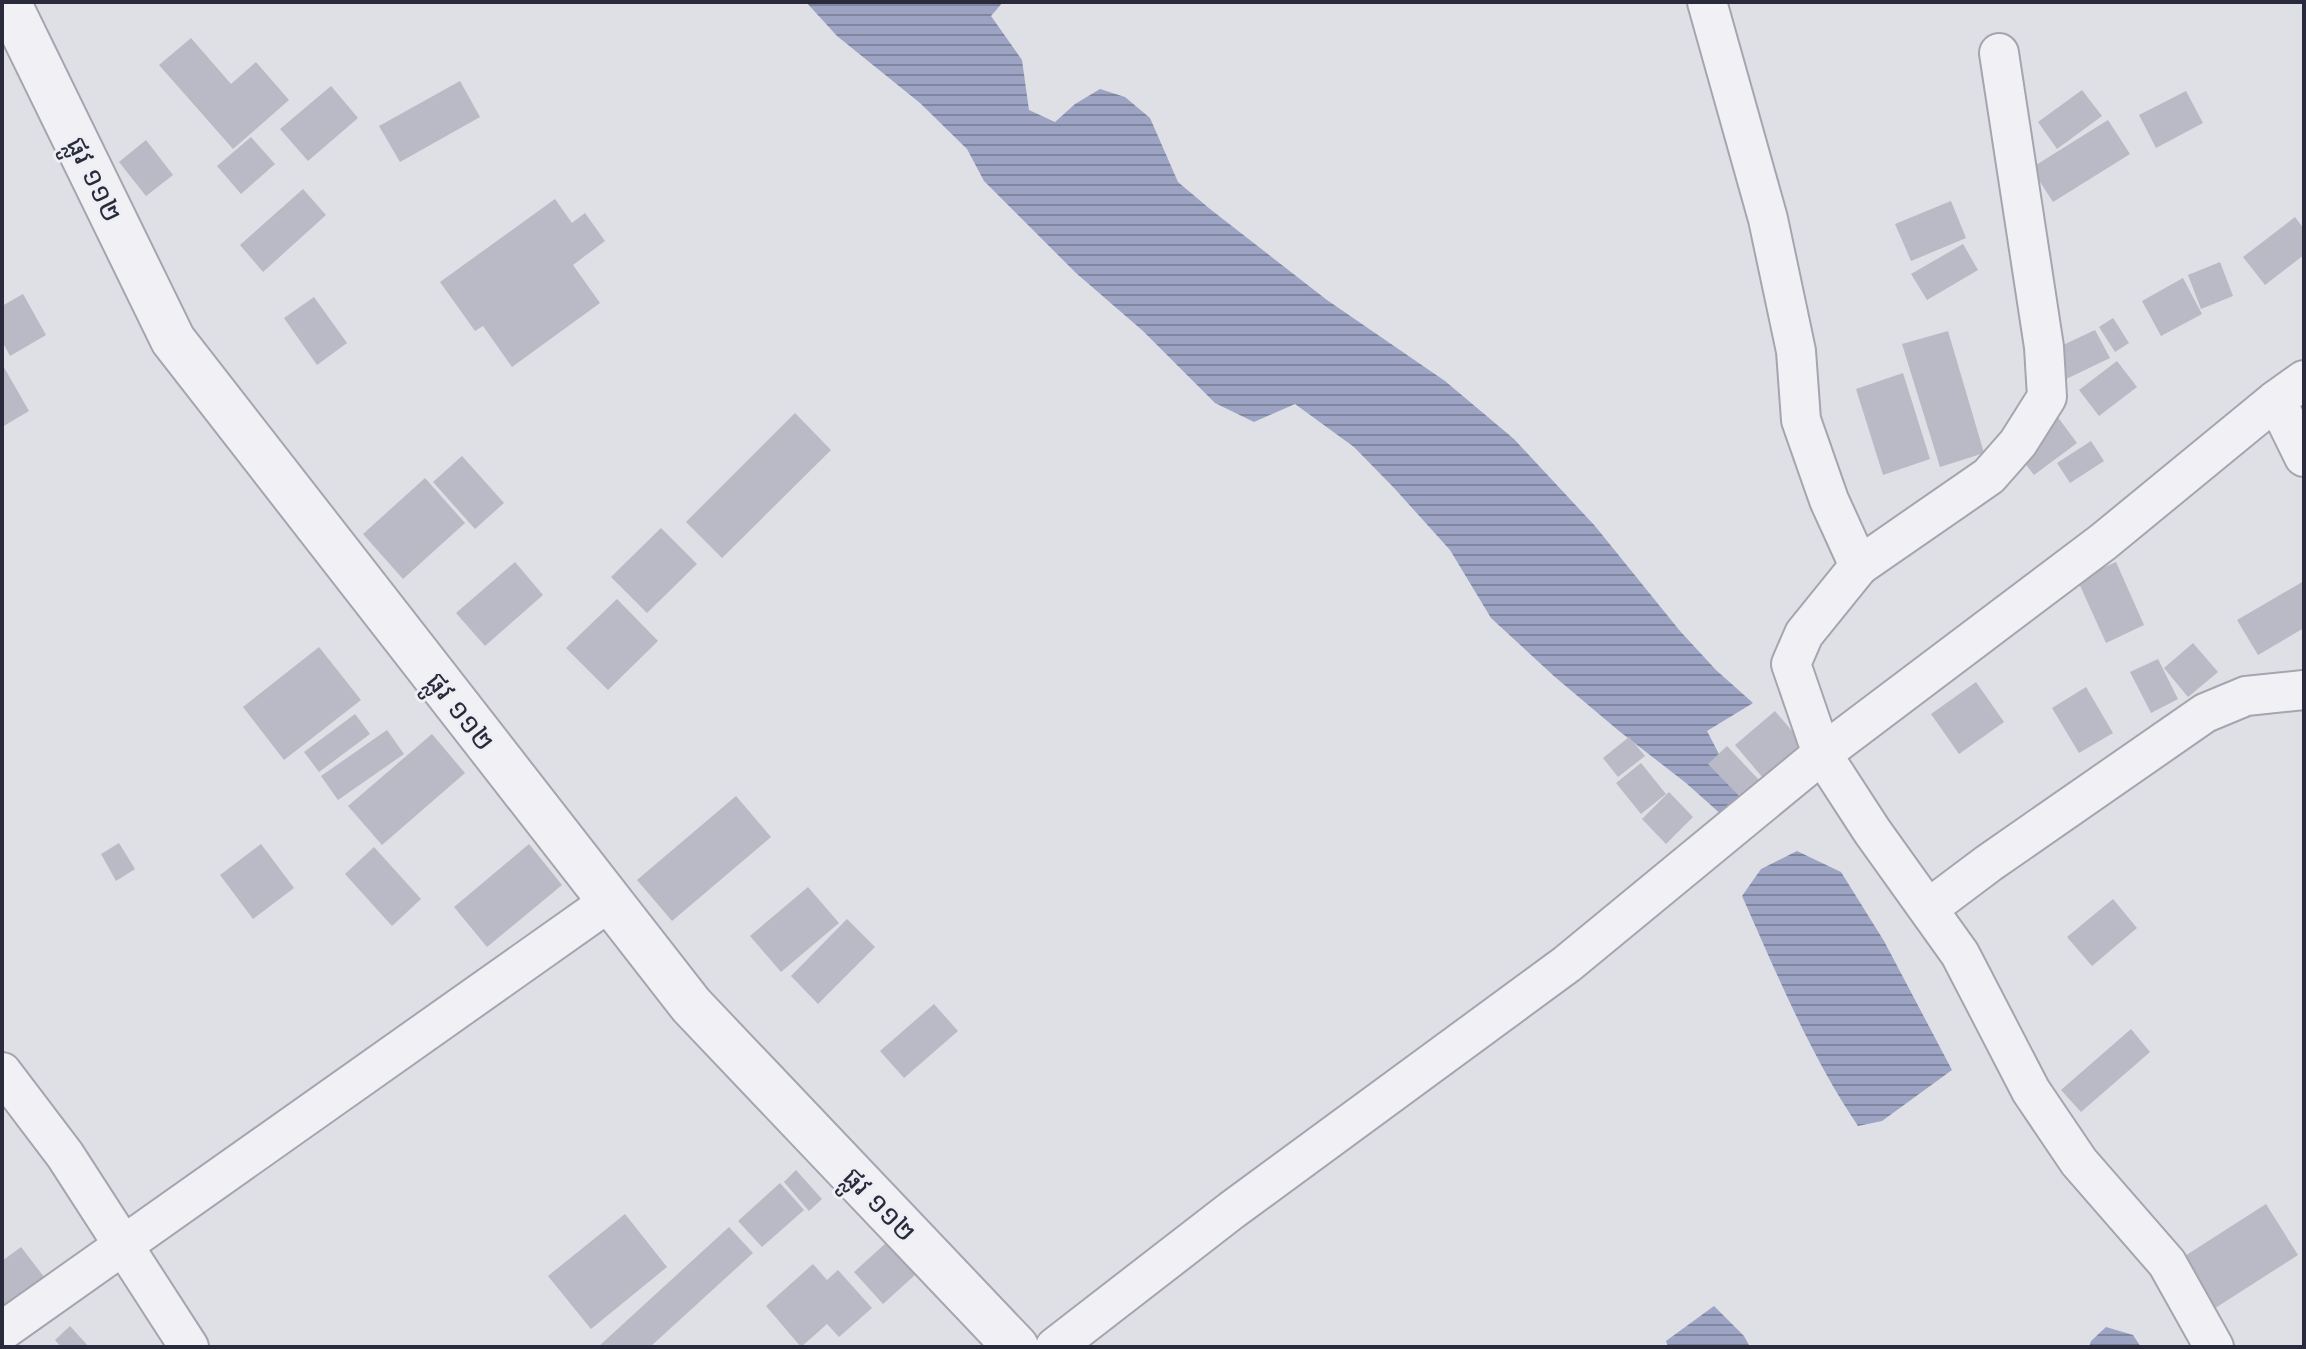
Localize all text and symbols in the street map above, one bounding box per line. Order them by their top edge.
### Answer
street label: ផ្លូវ ១១២ [52,130,131,231]
street label: ផ្លូវ ១១២ [413,664,503,762]
street label: ផ្លូវ ១១២ [830,1159,925,1254]

